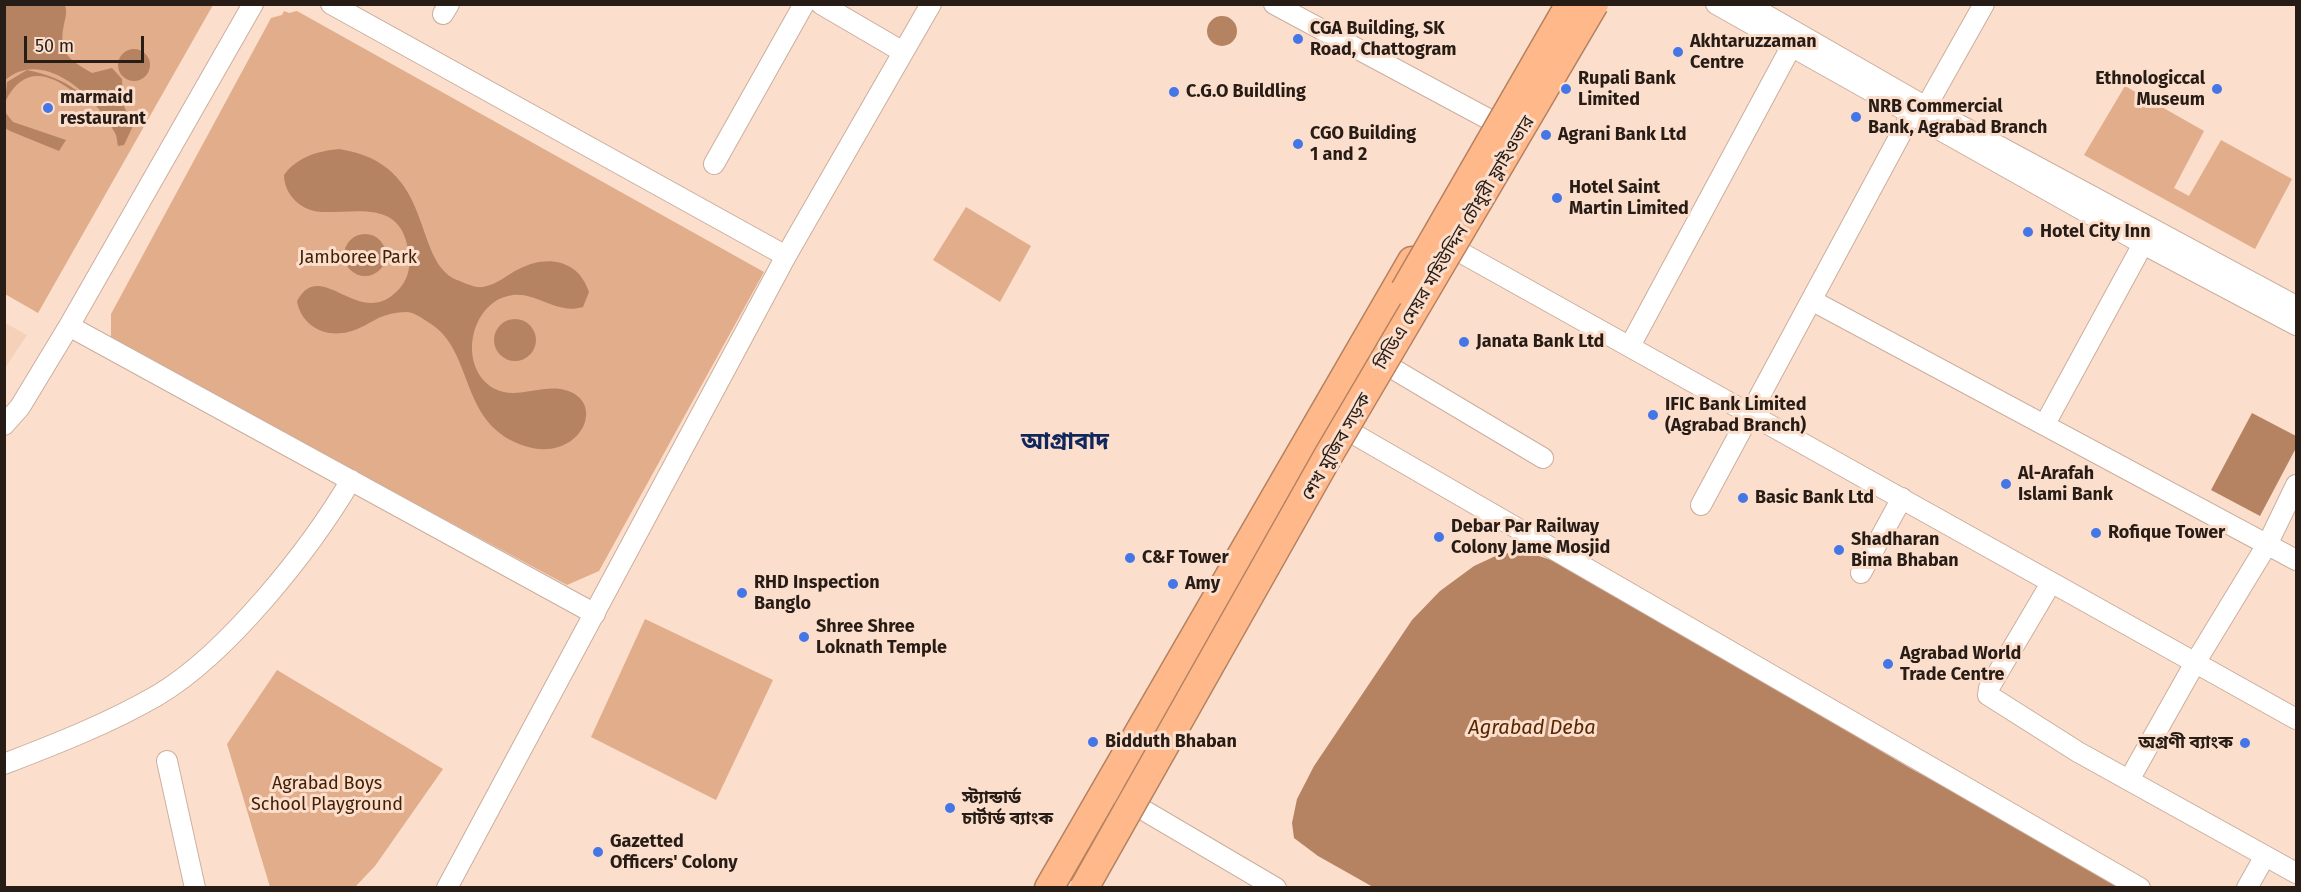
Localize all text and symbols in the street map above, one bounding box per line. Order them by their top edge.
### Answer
place label: CGA Building, SK Road, Chattogram [1310,18,1457,60]
scale bar [27,24,147,62]
place label: Akhtaruzzaman Centre [1690,31,1817,74]
marker: CGA Building, SK Road, Chattogram [1291,32,1305,46]
text: 50 m [35,35,74,57]
marker: Akhtaruzzaman Centre [1671,45,1685,59]
place label: Rupali Bank Limited [1578,68,1676,110]
place label: Ethnologiccal Museum [2095,68,2205,110]
place label: C.G.O Buildling [1186,81,1306,103]
marker: Rupali Bank Limited [1559,82,1573,96]
marker: Ethnologiccal Museum [2210,82,2224,96]
marker: C.G.O Buildling [1167,85,1181,99]
place label: marmaid restaurant [60,87,146,130]
place label: NRB Commercial Bank, Agrabad Branch [1868,96,2047,138]
marker: marmaid restaurant [41,101,55,115]
marker: NRB Commercial Bank, Agrabad Branch [1849,110,1863,124]
street label: সিডিএ মেয়র মহিউদ্দিন চৌধুরী ফ্লাইওভার [1371,112,1539,374]
place label: CGO Building 1 and 2 [1310,123,1416,166]
place label: Agrani Bank Ltd [1558,124,1686,146]
marker: Agrani Bank Ltd [1539,128,1553,142]
marker: CGO Building 1 and 2 [1291,137,1305,151]
place label: Hotel Saint Martin Limited [1569,177,1689,219]
marker: Hotel Saint Martin Limited [1550,191,1564,205]
place label: Hotel City Inn [2040,221,2151,243]
marker: Hotel City Inn [2021,225,2035,239]
park label: Jamboree Park [299,247,417,269]
place label: Janata Bank Ltd [1476,331,1604,353]
marker: Janata Bank Ltd [1457,335,1471,349]
street label: শেখ মুজিব সড়ক [1298,390,1376,504]
place label: IFIC Bank Limited (Agrabad Branch) [1665,394,1806,436]
marker: IFIC Bank Limited (Agrabad Branch) [1646,408,1660,422]
district label: আগ্রাবাদ [1021,428,1109,456]
place label: Al-Arafah Islami Bank [2018,463,2113,506]
marker: Al-Arafah Islami Bank [1999,477,2013,491]
place label: Basic Bank Ltd [1755,487,1874,509]
marker: Basic Bank Ltd [1736,491,1750,505]
place label: Debar Par Railway Colony Jame Mosjid [1451,516,1610,558]
place label: Rofique Tower [2108,522,2225,544]
marker: Rofique Tower [2089,526,2103,540]
place label: Shadharan Bima Bhaban [1851,529,1959,572]
marker: Debar Par Railway Colony Jame Mosjid [1432,530,1446,544]
marker: Shadharan Bima Bhaban [1832,543,1846,557]
place label: C&F Tower [1142,547,1229,569]
marker: C&F Tower [1123,551,1137,565]
place label: RHD Inspection Banglo [754,572,880,614]
place label: Amy [1185,573,1220,595]
marker: Amy [1166,577,1180,591]
marker: RHD Inspection Banglo [735,586,749,600]
place label: Shree Shree Loknath Temple [816,616,947,658]
marker: Shree Shree Loknath Temple [797,630,811,644]
place label: Agrabad World Trade Centre [1900,643,2021,686]
marker: Agrabad World Trade Centre [1881,657,1895,671]
water label: Agrabad Deba [1468,716,1596,740]
place label: Bidduth Bhaban [1105,731,1237,753]
place label: অগ্রণী ব্যাংক [2139,732,2233,754]
marker: Bidduth Bhaban [1086,735,1100,749]
marker: অগ্রণী ব্যাংক [2238,736,2252,750]
park label: Agrabad Boys School Playground [251,773,403,816]
place label: স্ট্যান্ডার্ড চার্টার্ড ব্যাংক [962,787,1053,830]
marker: স্ট্যান্ডার্ড চার্টার্ড ব্যাংক [943,801,957,815]
place label: Gazetted Officers' Colony [610,831,738,874]
marker: Gazetted Officers' Colony [591,845,605,859]

